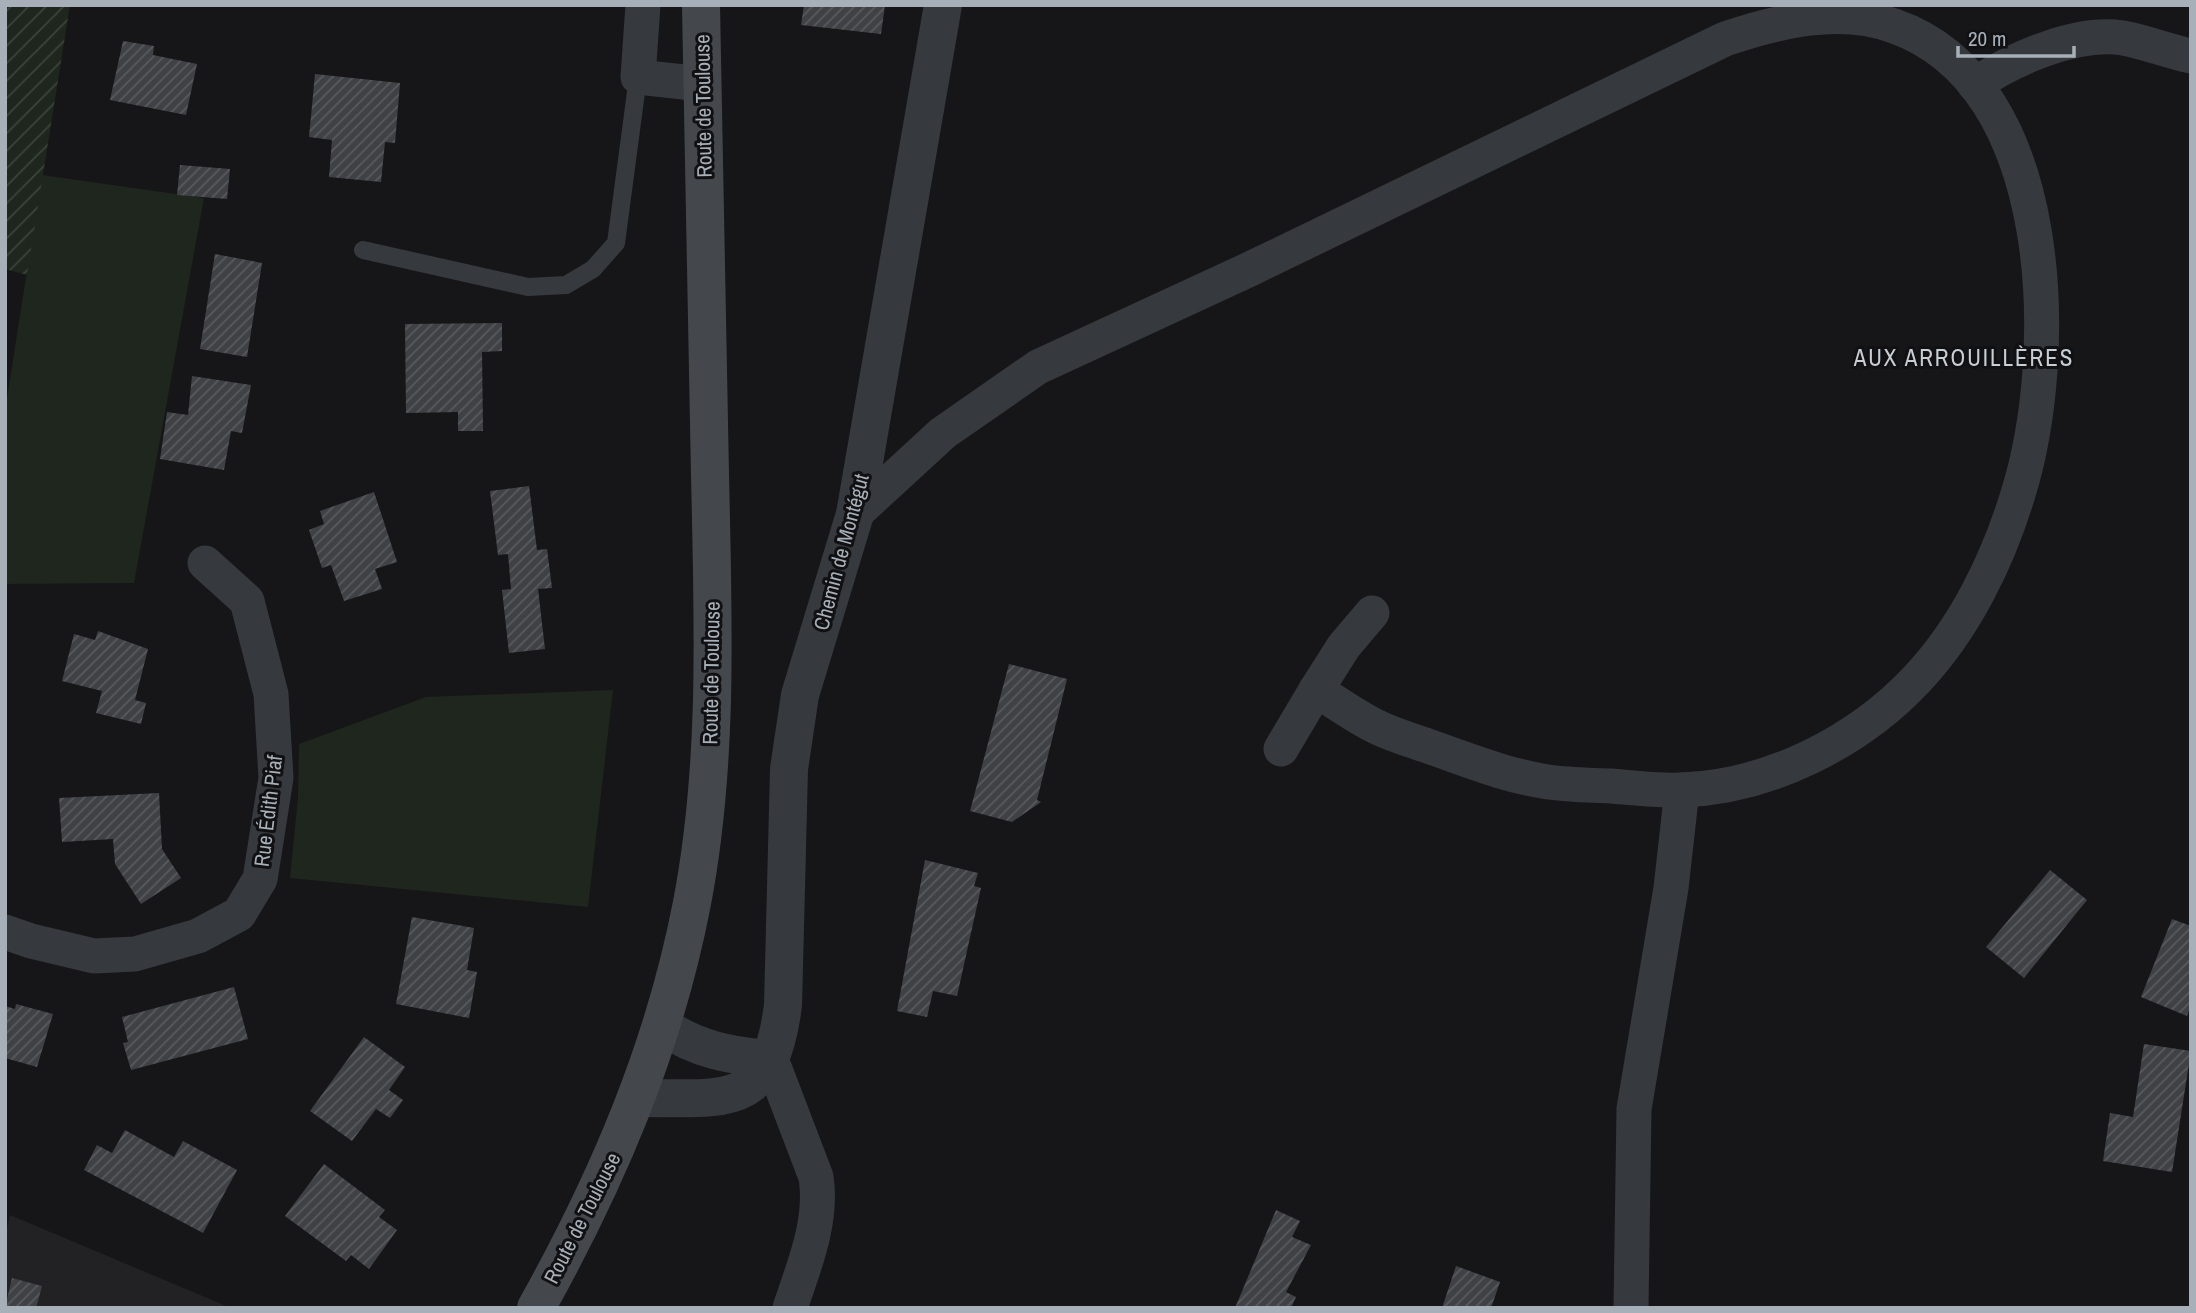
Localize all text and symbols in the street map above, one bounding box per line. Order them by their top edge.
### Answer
scale bar [1958,14,2074,58]
text: 20 m [1968,24,2006,53]
street label: Route de Toulouse [687,34,719,178]
district label: AUX ARROUILLÈRES [1853,342,2074,373]
street label: Chemin de Montégut [806,470,876,633]
street label: Route de Toulouse [695,601,727,745]
street label: Rue Édith Piaf [247,753,289,868]
street label: Route de Toulouse [537,1148,627,1288]

